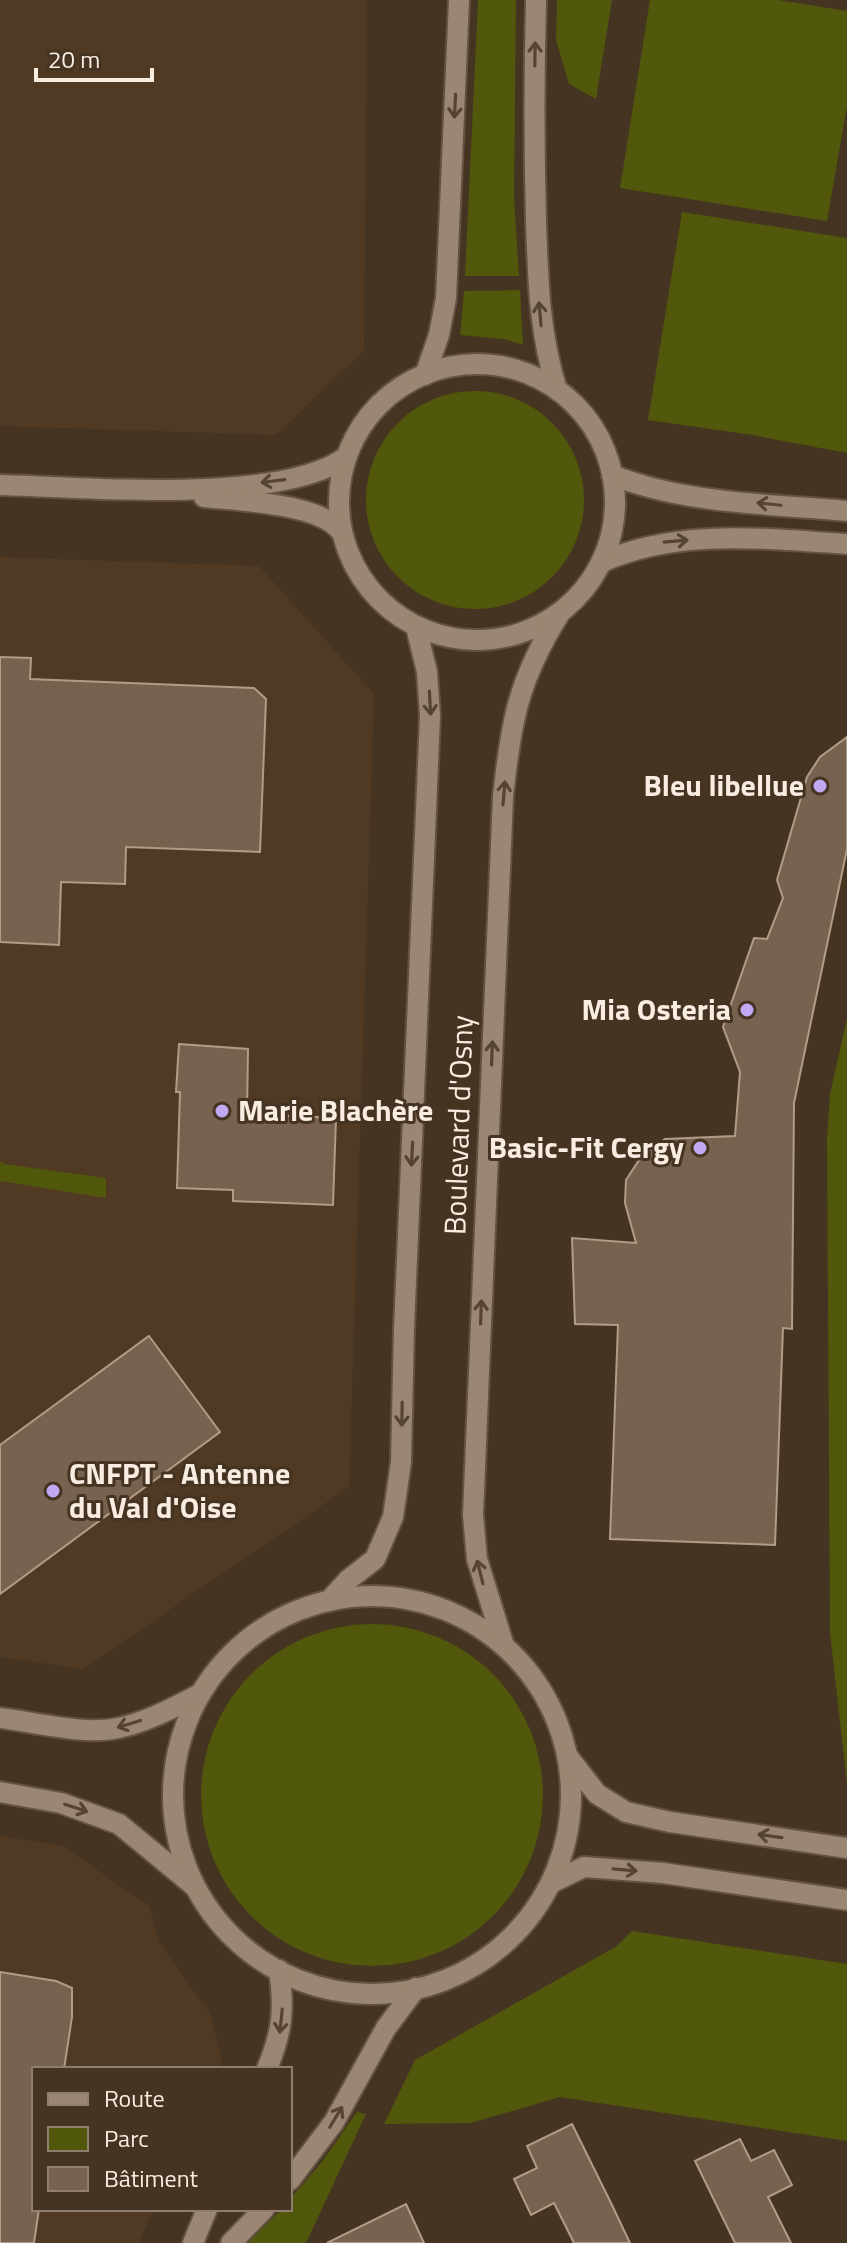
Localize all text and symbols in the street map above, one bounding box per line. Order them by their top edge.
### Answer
scale bar [36,32,152,82]
text: 20 m [48,41,100,77]
one-way arrow [527,41,542,68]
one-way arrow [447,92,462,119]
one-way arrow [533,301,548,328]
one-way arrow [260,474,287,489]
one-way arrow [756,496,783,511]
one-way arrow [662,534,689,549]
one-way arrow [422,689,437,716]
place label: Bleu libellue [644,762,804,808]
marker: Bleu libellue [811,777,829,795]
one-way arrow [497,780,512,807]
place label: Mia Osteria [581,986,731,1032]
marker: Mia Osteria [738,1001,756,1019]
street label: Boulevard d'Osny [431,1014,485,1236]
one-way arrow [485,1040,500,1067]
place label: Marie Blachère [238,1087,433,1133]
marker: Marie Blachère [213,1102,231,1120]
place label: Basic-Fit Cergy [489,1124,684,1170]
marker: Basic-Fit Cergy [691,1139,709,1157]
one-way arrow [404,1140,419,1167]
one-way arrow [474,1299,489,1326]
one-way arrow [394,1400,410,1427]
place label: CNFPT - Antenne du Val d'Oise [69,1450,290,1530]
marker: CNFPT - Antenne du Val d'Oise [44,1482,62,1500]
one-way arrow [472,1559,487,1585]
one-way arrow [116,1717,142,1732]
one-way arrow [64,1802,89,1817]
one-way arrow [758,1828,783,1843]
one-way arrow [611,1863,638,1878]
one-way arrow [274,2007,289,2034]
legend [32,2067,292,2211]
text: Route [104,2080,165,2116]
one-way arrow [328,2106,344,2129]
text: Parc [104,2120,149,2156]
text: Bâtiment [104,2160,198,2196]

